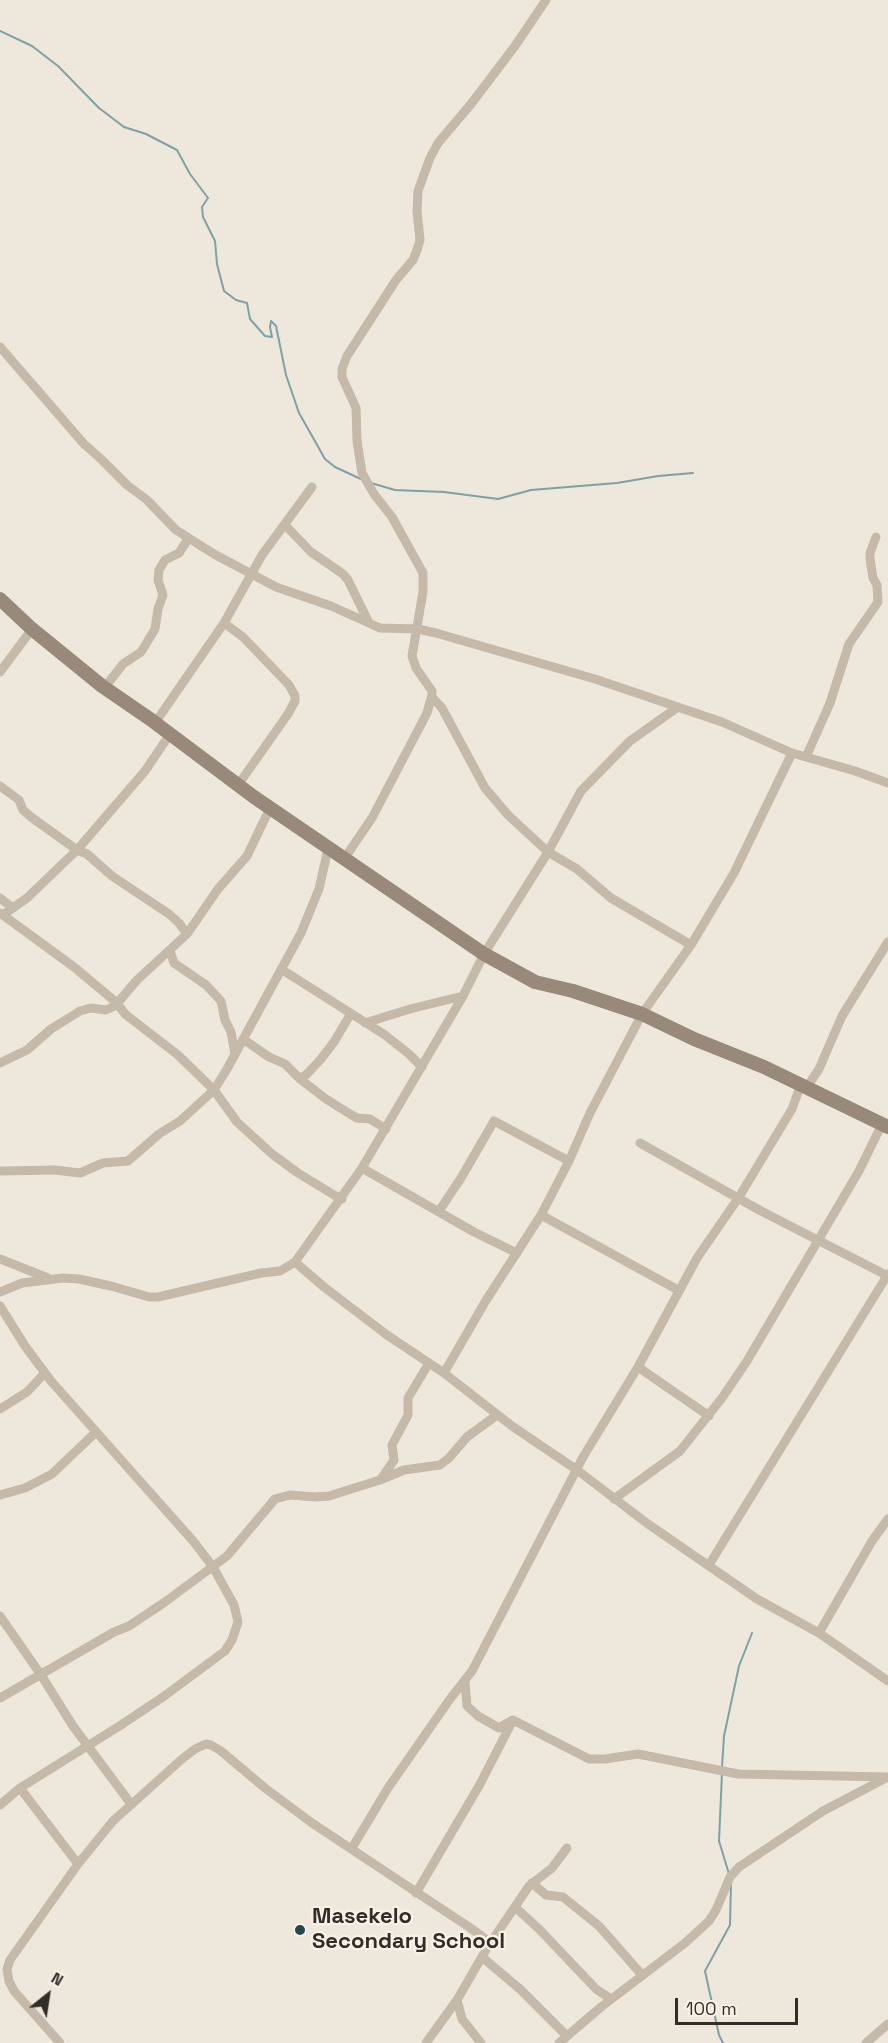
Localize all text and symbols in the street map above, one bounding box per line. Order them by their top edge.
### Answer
place label: Masekelo Secondary School [312,1904,505,1956]
marker: Masekelo Secondary School [293,1923,307,1937]
north arrow [18,1965,78,2025]
text: N [47,1967,67,1991]
scale bar [678,1986,801,2024]
text: 100 m [686,1997,737,2020]

